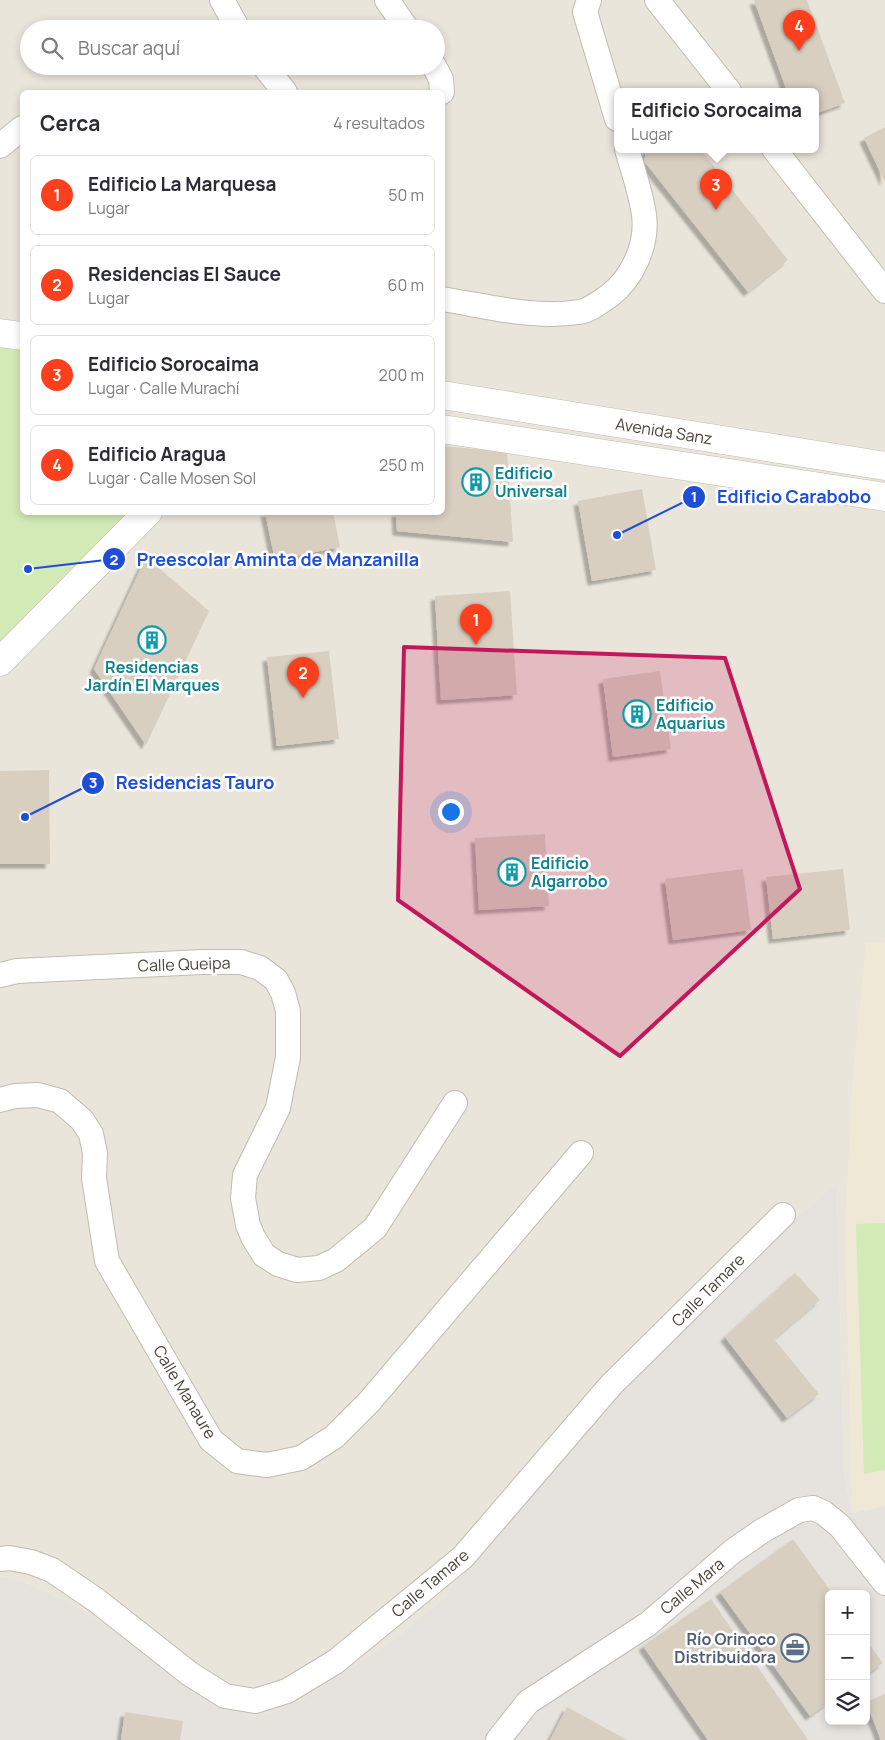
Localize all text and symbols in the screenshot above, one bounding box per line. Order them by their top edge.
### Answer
pin: 4 [783,10,815,51]
search box [20,20,445,75]
icon: search [38,34,66,62]
text: Buscar aquí [78,35,180,61]
popup [614,88,819,153]
text: Edificio Sorocaima [631,97,802,123]
text: Cerca [40,109,100,137]
text: 4 resultados [333,112,425,134]
text: Lugar [631,123,673,145]
pin: 3 [700,169,732,210]
text: Edificio La Marquesa [88,171,276,197]
text: 1 [53,184,61,206]
text: 50 m [388,184,424,206]
text: Lugar [88,197,130,219]
text: Residencias El Sauce [88,261,281,287]
text: 2 [52,274,62,296]
text: 60 m [388,274,424,296]
text: Lugar [88,287,130,309]
text: Edificio Sorocaima [88,351,259,377]
text: 3 [52,364,62,386]
text: 200 m [379,364,424,386]
text: Lugar · Calle Murachí [88,377,240,399]
street label: Avenida Sanz [614,412,714,450]
text: Edificio Aragua [88,441,226,467]
text: 4 [52,454,62,476]
text: 250 m [379,454,424,476]
place label: Edificio Universal [495,462,568,502]
text: Lugar · Calle Mosen Sol [88,467,256,489]
building icon: Edificio Universal [461,467,491,497]
callout: Edificio Carabobo [682,480,881,513]
text: Edificio Carabobo [717,484,871,508]
text: 1 [691,486,697,507]
callout: Preescolar Aminta de Manzanilla [102,543,429,576]
text: Preescolar Aminta de Manzanilla [137,547,419,571]
text: 2 [110,549,119,570]
pin: 1 [460,604,492,645]
building icon: Residencias Jardín El Marques [137,625,167,655]
place label: Residencias Jardín El Marques [84,656,220,696]
pin: 2 [287,657,319,698]
place label: Edificio Aquarius [656,694,726,734]
building icon: Edificio Aquarius [622,699,652,729]
callout: Residencias Tauro [81,766,284,799]
text: Residencias Tauro [116,770,274,794]
text: 3 [89,772,97,793]
your location [438,799,464,825]
place label: Edificio Algarrobo [531,852,608,892]
building icon: Edificio Algarrobo [497,857,527,887]
street label: Calle Queipa [137,951,231,977]
street label: Calle Tamare [667,1249,749,1331]
street label: Calle Manaure [148,1341,222,1443]
street label: Calle Tamare [387,1544,473,1622]
street label: Calle Mara [655,1553,729,1619]
map controls [825,1590,870,1725]
button: + [825,1590,870,1635]
place label: Río Orinoco Distribuidora [674,1628,776,1668]
office icon: Río Orinoco Distribuidora [780,1633,810,1663]
button: − [825,1635,870,1680]
button: layers [825,1680,870,1725]

